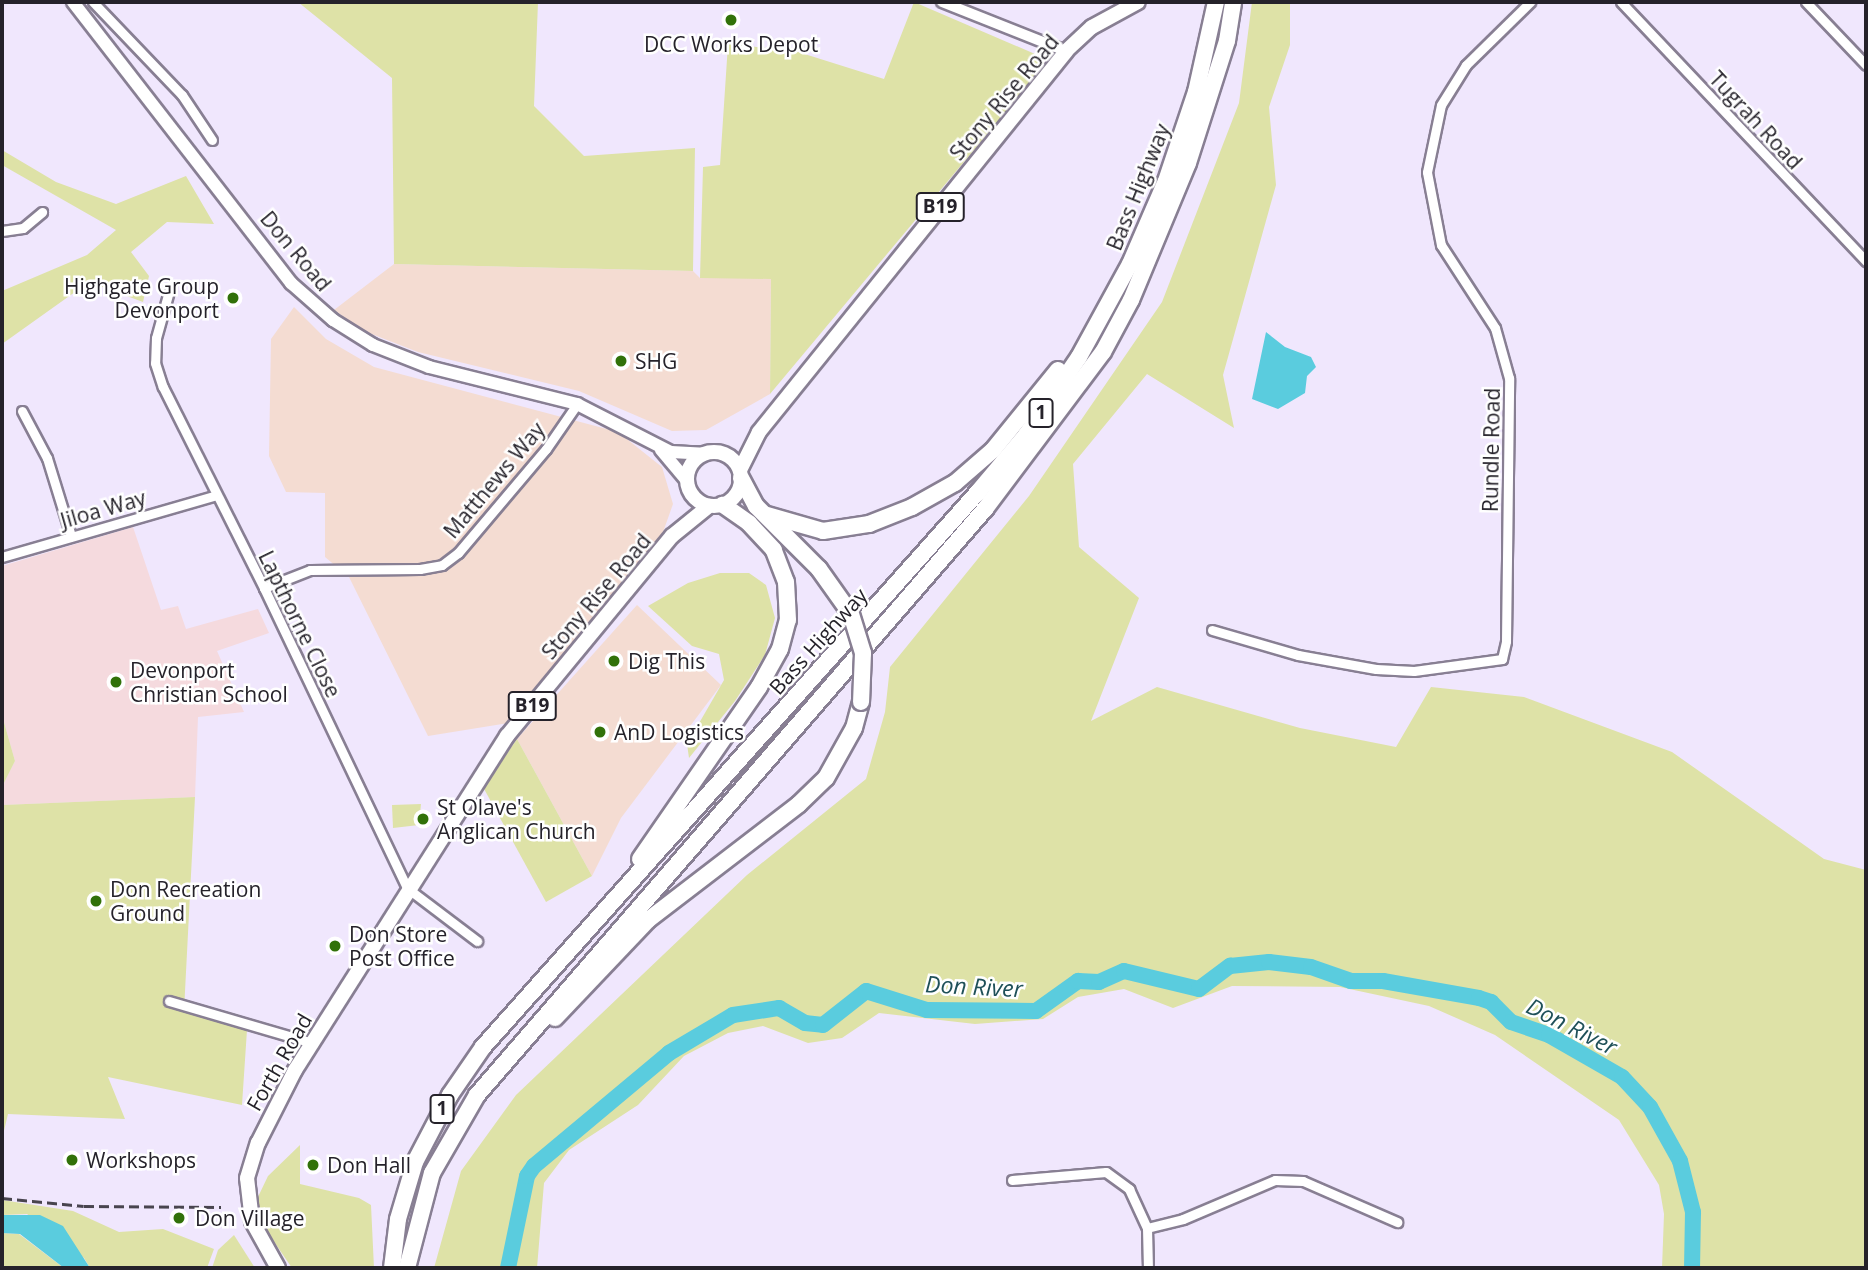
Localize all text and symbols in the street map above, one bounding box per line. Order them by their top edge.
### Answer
marker: DCC Works Depot [723,12,739,28]
street label: Stony Rise Road [944,29,1064,165]
place label: DCC Works Depot [644,31,818,57]
street label: Tugrah Road [1704,66,1808,174]
street label: Bass Highway [1101,120,1175,254]
road number: B19 [916,192,964,223]
street label: Don Road [255,206,337,296]
place label: Highgate Group Devonport [64,273,219,323]
marker: Highgate Group Devonport [225,290,241,306]
place label: SHG [635,348,677,374]
marker: SHG [613,353,629,369]
street label: Rundle Road [1477,388,1505,512]
road number: 1 [1027,398,1055,428]
street label: Matthews Way [438,417,550,543]
street label: Jiloa Way [57,485,149,533]
street label: Stony Rise Road [536,528,656,664]
street label: Lapthorne Close [254,547,346,701]
street label: Bass Highway [764,583,872,699]
place label: Dig This [628,648,705,674]
marker: Dig This [606,653,622,669]
place label: Devonport Christian School [130,657,288,707]
marker: Devonport Christian School [108,674,124,690]
road number: B19 [508,691,556,722]
place label: AnD Logistics [614,719,744,745]
marker: AnD Logistics [592,724,608,740]
place label: St Olave's Anglican Church [437,794,596,844]
marker: St Olave's Anglican Church [415,811,431,827]
place label: Don Recreation Ground [110,876,261,926]
marker: Don Recreation Ground [88,893,104,909]
place label: Don Store Post Office [349,921,455,971]
marker: Don Store Post Office [327,938,343,954]
water label: Don River [925,970,1023,1002]
water label: Don River [1522,992,1622,1060]
street label: Forth Road [241,1009,317,1115]
road number: 1 [428,1093,456,1124]
place label: Workshops [86,1147,196,1173]
marker: Workshops [64,1152,80,1168]
place label: Don Hall [327,1152,411,1178]
marker: Don Hall [305,1157,321,1173]
place label: Don Village [195,1205,304,1231]
marker: Don Village [169,1208,189,1228]

